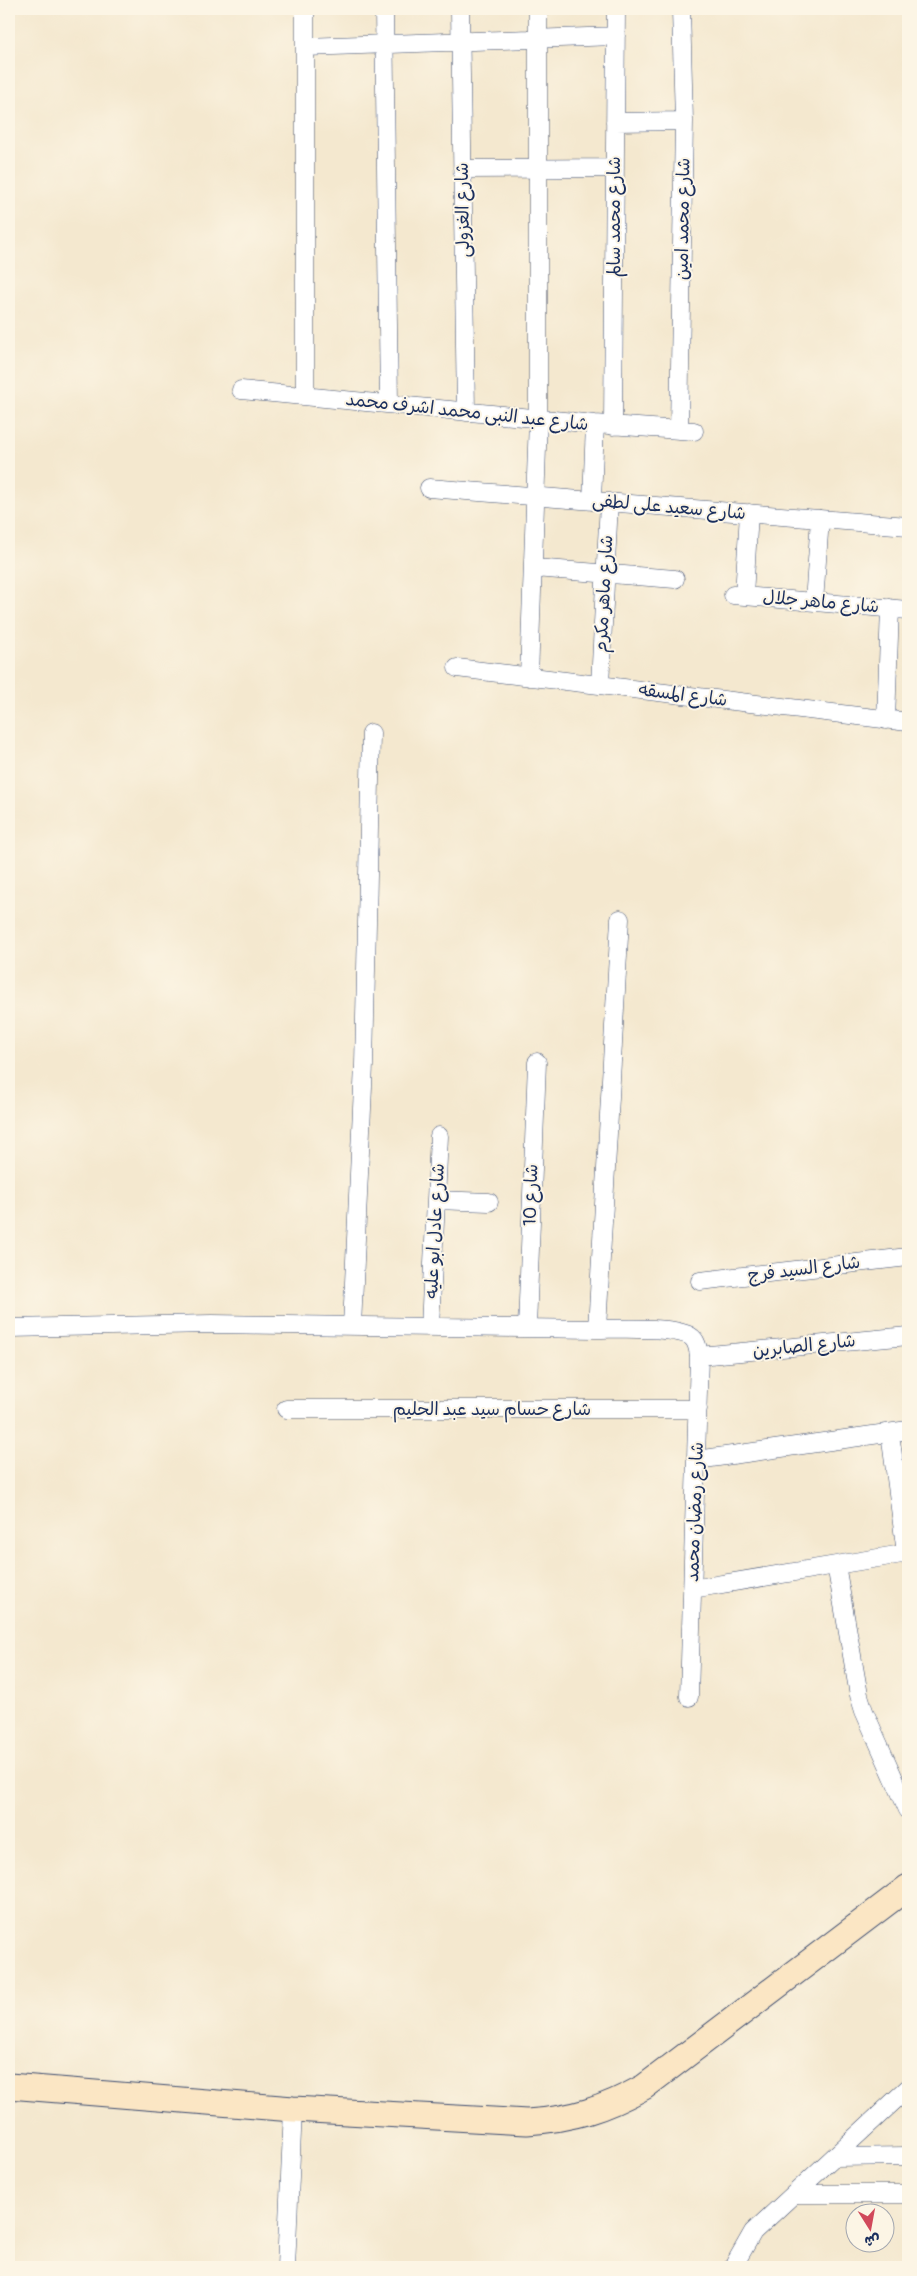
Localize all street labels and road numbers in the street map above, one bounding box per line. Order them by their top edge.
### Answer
street label: شارع محمد سالم [603,156,628,278]
street label: شارع محمد امين [670,158,696,280]
street label: شارع الغزولى [451,162,475,258]
street label: شارع عبد النبى محمد اشرف محمد [344,388,590,436]
street label: شارع سعيد على لطفى [591,489,747,525]
street label: شارع ماهر مكرم [589,534,621,654]
street label: شارع ماهر جلال [762,585,880,619]
street label: شارع المسقه [637,678,729,712]
street label: شارع عادل ابو عليه [420,1163,450,1299]
street label: شارع 10 [518,1164,544,1226]
street label: شارع السيد فرج [746,1251,862,1287]
street label: شارع الصابرين [751,1329,857,1363]
street label: شارع حسام سيد عبد الحليم [393,1398,591,1423]
street label: شارع رمضان محمد [681,1442,709,1582]

